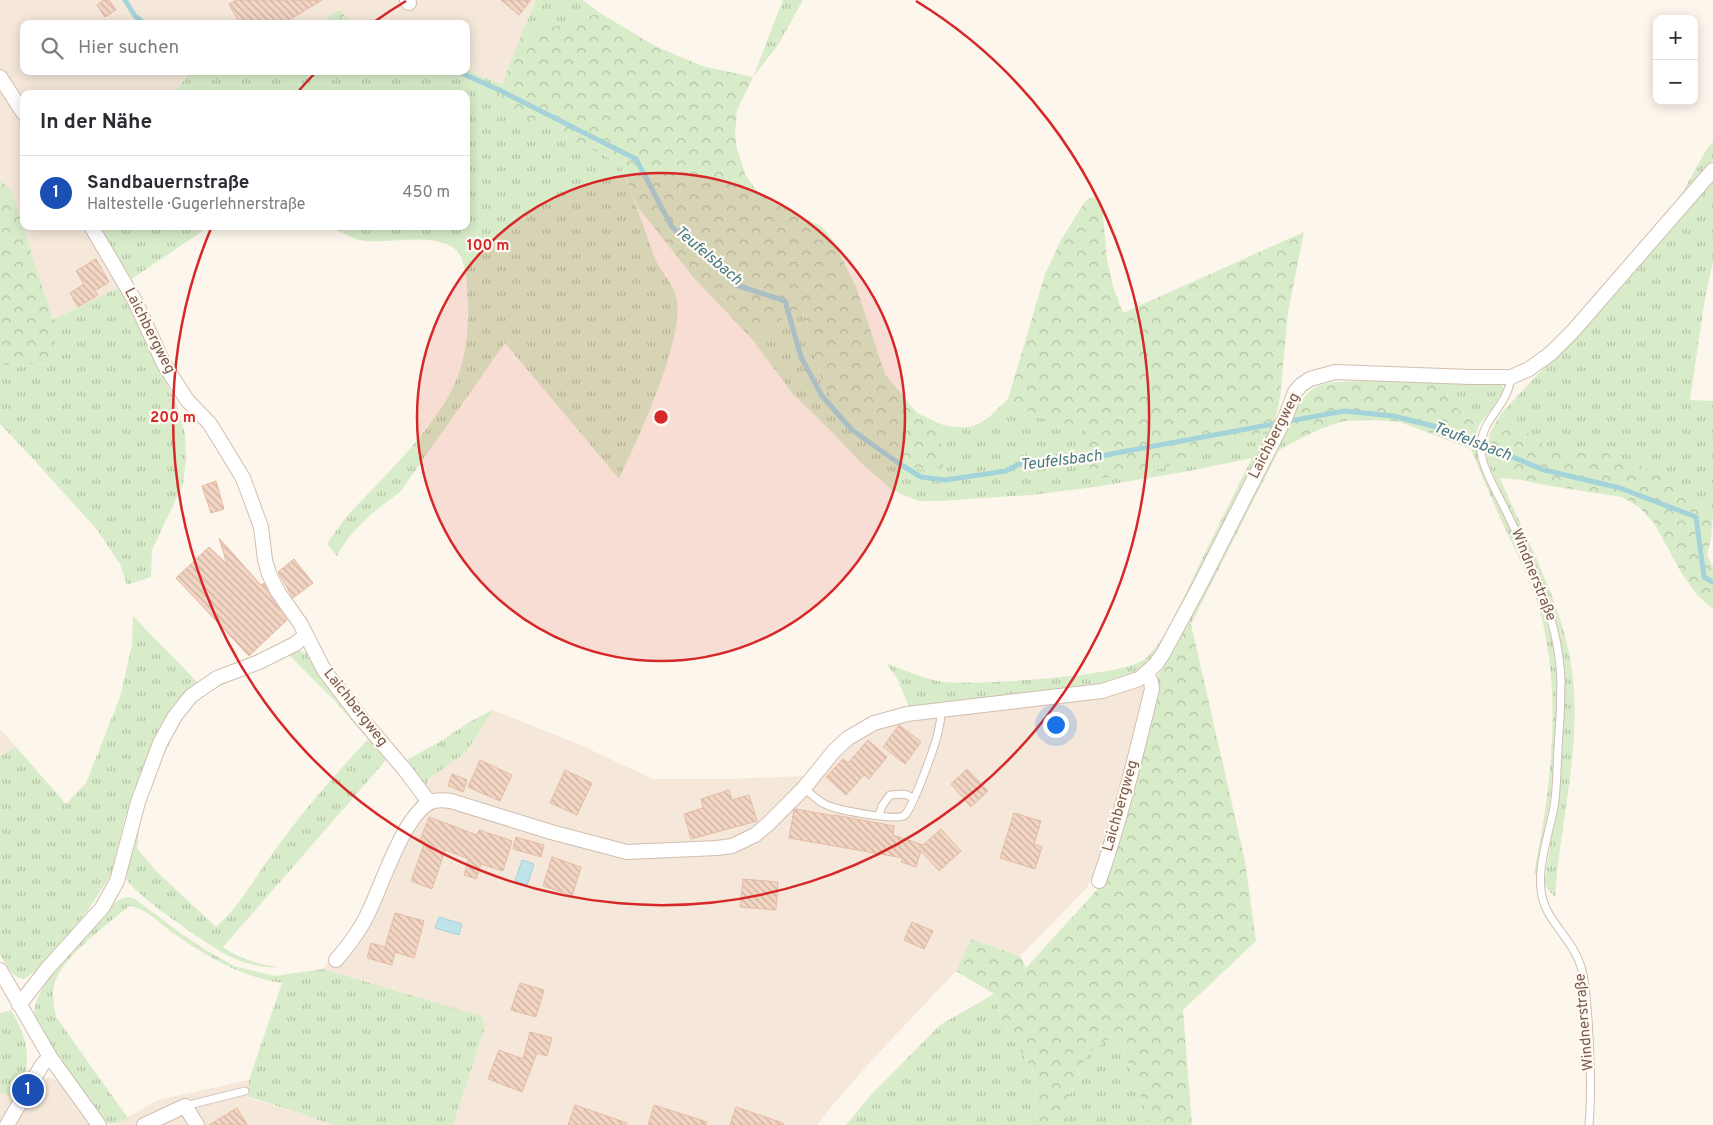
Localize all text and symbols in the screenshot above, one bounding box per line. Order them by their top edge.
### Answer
map controls [1653,15,1698,105]
button: + [1653,15,1698,60]
search box [20,20,470,75]
icon: search [38,34,66,62]
text: Hier suchen [78,36,179,60]
button: − [1653,60,1698,105]
text: In der Nähe [40,109,152,136]
text: Sandbauernstraße [87,171,249,195]
text: 1 [53,183,59,203]
text: 450 m [403,183,450,203]
text: Haltestelle · Gugerlehnerstraße [87,195,305,215]
water label: Teufelsbach [670,222,746,290]
text: 100 m [467,237,509,256]
street label: Laichbergweg [119,285,179,377]
street label: Laichbergweg [1245,390,1305,482]
centre of rings [652,408,670,426]
text: 200 m [150,409,196,428]
water label: Teufelsbach [1430,418,1514,466]
water label: Teufelsbach [1019,446,1103,476]
street label: Windnerstraße [1506,526,1560,624]
street label: Laichbergweg [319,665,391,751]
your location [1043,712,1069,738]
street label: Laichbergweg [1099,758,1143,854]
street label: Windnerstraße [1571,972,1599,1072]
pin: 1 [12,1071,44,1109]

